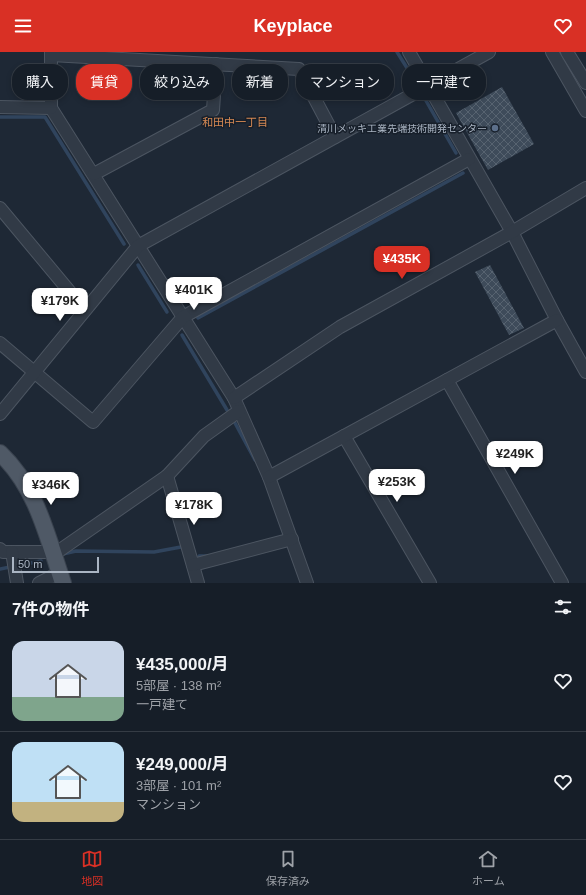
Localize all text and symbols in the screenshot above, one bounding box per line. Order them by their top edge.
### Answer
icon: menu [12,15,34,37]
icon: heart [552,15,574,37]
text: Keyplace [253,16,333,36]
chip: 購入 [12,64,68,100]
chip: 賃貸 [76,64,132,100]
chip: 絞り込み [140,64,224,100]
chip: 新着 [232,64,288,100]
chip: マンション [296,64,394,100]
chip: 一戸建て [402,64,486,100]
district label: 和田中一丁目 [202,116,268,128]
place label: 清川メッキ工業先端技術開発センター [317,123,487,134]
marker: 清川メッキ工業先端技術開発センター [490,123,500,133]
pin: ¥435K [374,246,430,280]
text: ¥435K [383,251,421,266]
pin: ¥401K [166,277,222,311]
text: ¥401K [175,282,213,297]
pin: ¥179K [32,288,88,322]
text: ¥179K [41,293,79,308]
pin: ¥249K [487,441,543,475]
text: ¥249K [496,446,534,461]
pin: ¥253K [369,469,425,503]
pin: ¥346K [23,472,79,506]
text: ¥253K [378,474,416,489]
text: ¥346K [32,477,70,492]
pin: ¥178K [166,492,222,526]
text: ¥178K [175,497,213,512]
scale bar [12,555,99,574]
text: 50 m [18,558,42,570]
icon: filters [552,596,574,618]
text: 7件の物件 [12,600,89,619]
text: ¥435,000/月 [136,655,229,674]
icon: home [44,657,92,705]
icon: heart [552,670,574,692]
text: 5部屋 · 138 m² [136,678,221,693]
text: 一戸建て [136,697,188,712]
text: ¥249,000/月 [136,755,229,774]
icon: home [44,758,92,806]
icon: heart [552,771,574,793]
text: 3部屋 · 101 m² [136,778,221,793]
text: マンション [136,797,201,812]
tab: 地図 [81,848,103,888]
tab: 保存済み [266,848,310,888]
tab: ホーム [472,848,505,888]

